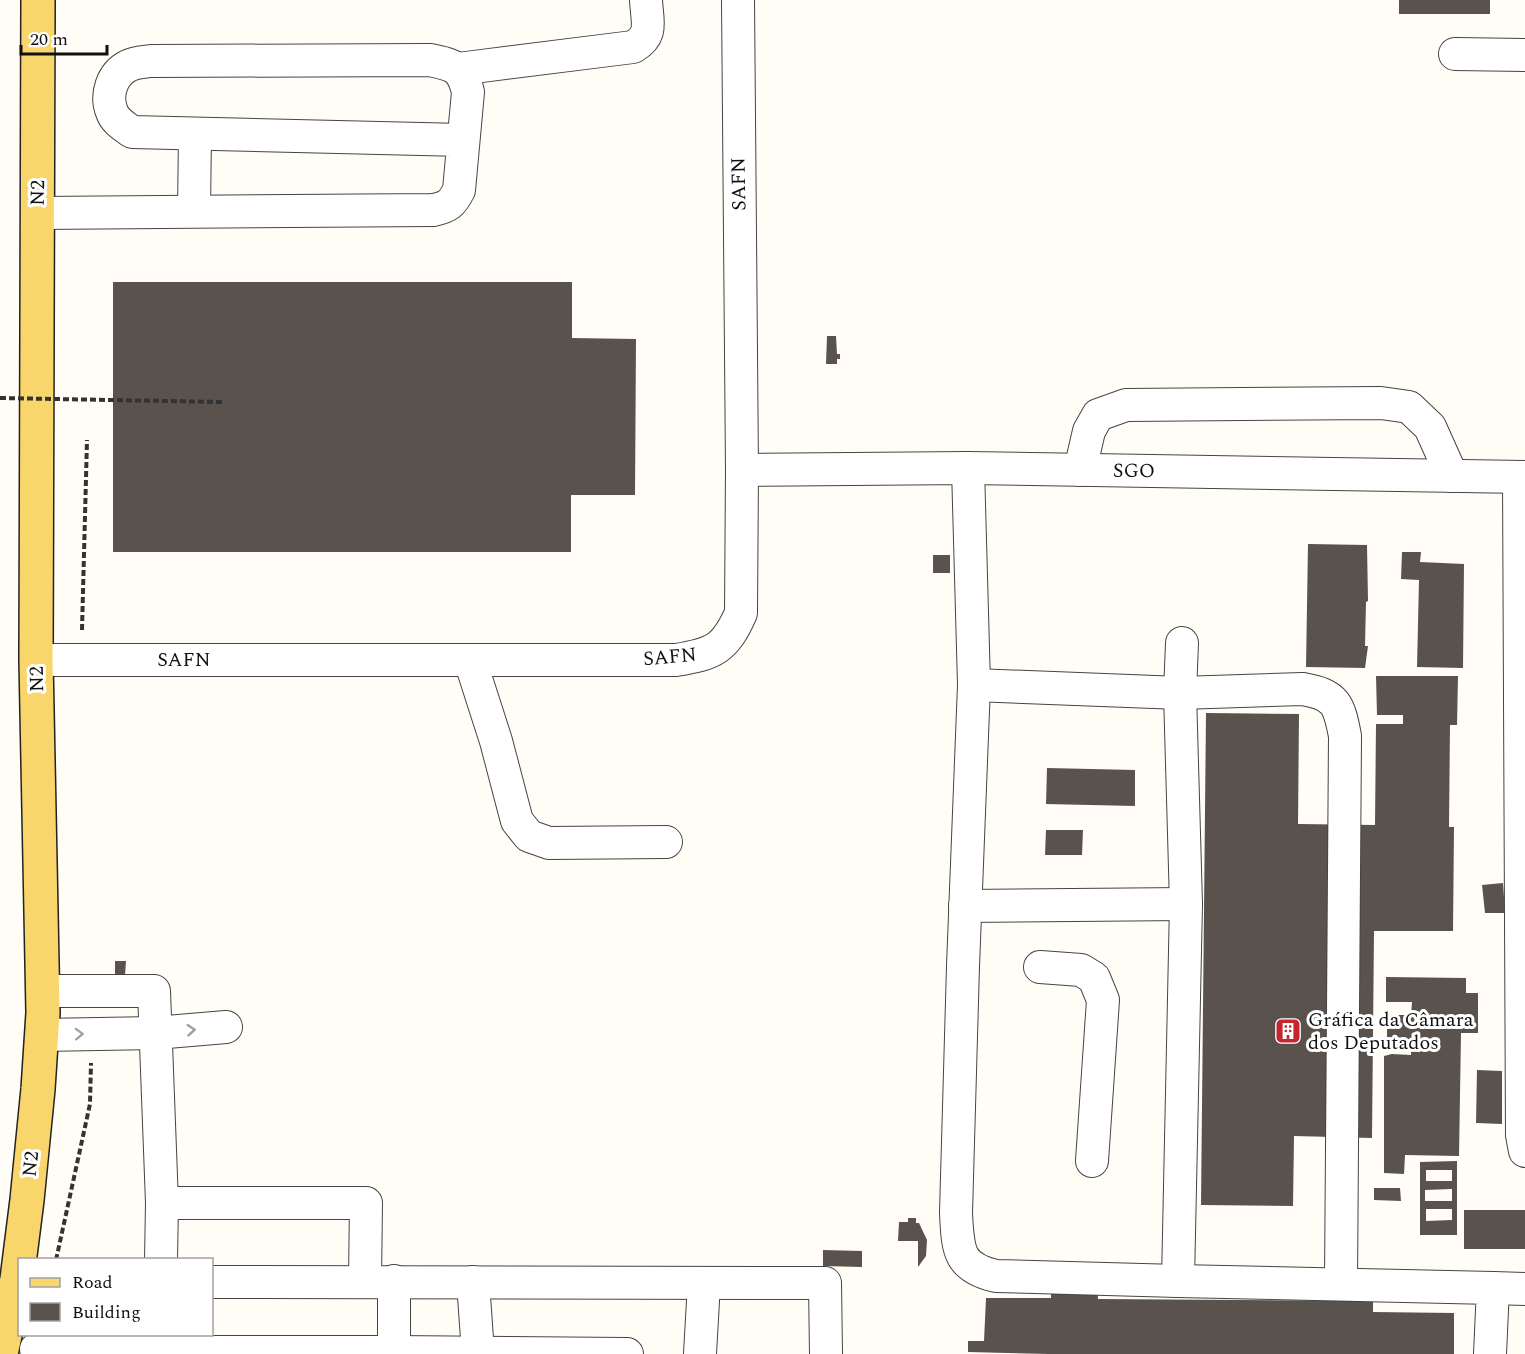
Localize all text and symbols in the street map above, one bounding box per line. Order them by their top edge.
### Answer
scale bar [21,18,106,56]
text: 20 m [30,26,68,53]
street label: SAFN [724,157,754,211]
street label: N2 [23,180,53,206]
street label: SGO [1113,456,1155,486]
street label: SAFN [642,640,698,674]
street label: SAFN [157,645,211,675]
street label: N2 [22,666,52,692]
place label: Gráfica da Câmara dos Deputados [1308,1005,1474,1058]
building icon: Gráfica da Câmara dos Deputados [1273,1016,1303,1046]
one-way arrow [186,1024,195,1037]
one-way arrow [75,1028,84,1040]
street label: N2 [15,1150,47,1178]
legend [18,1258,213,1336]
text: Road [72,1269,113,1296]
text: Building [72,1299,141,1326]

